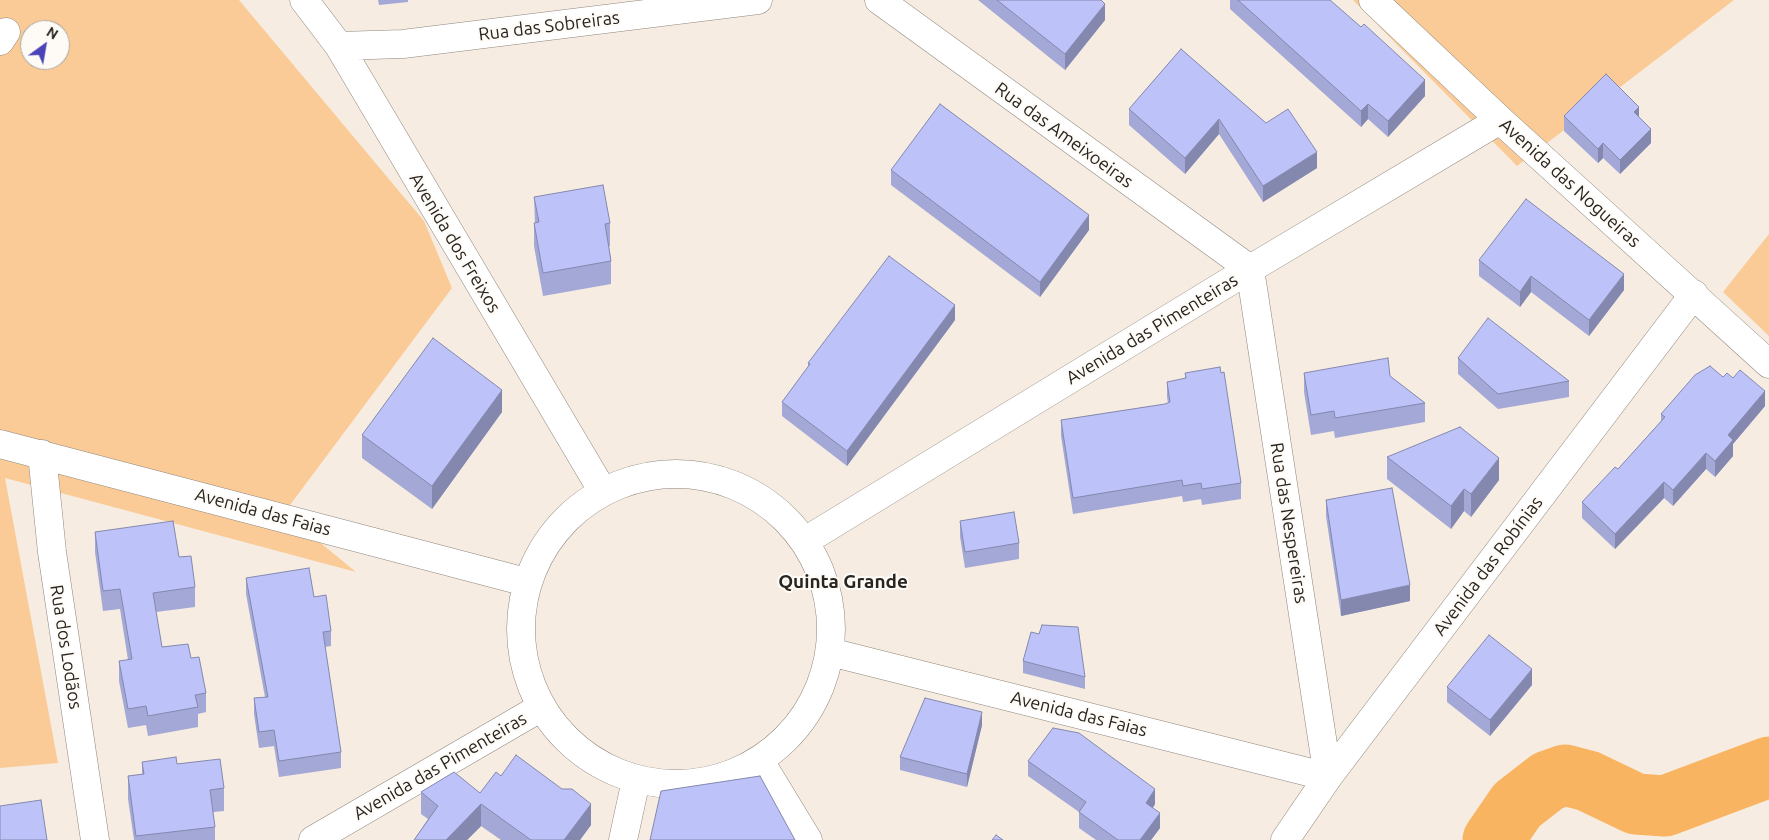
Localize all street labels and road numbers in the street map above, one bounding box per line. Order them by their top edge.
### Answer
street label: Rua das Sobreiras [477,7,621,45]
street label: Rua das Ameixoeiras [991,78,1137,192]
street label: Avenida das Nogueiras [1495,114,1645,252]
street label: Avenida dos Freixos [405,169,505,317]
street label: Avenida das Pimenteiras [1062,269,1242,389]
street label: Rua das Nespereiras [1266,441,1312,605]
street label: Avenida das Faias [193,483,333,541]
street label: Avenida das Robínias [1429,492,1547,640]
street label: Rua dos Lodãos [46,583,86,711]
street label: Avenida das Faias [1009,687,1149,741]
street label: Avenida das Pimenteiras [350,708,530,824]

